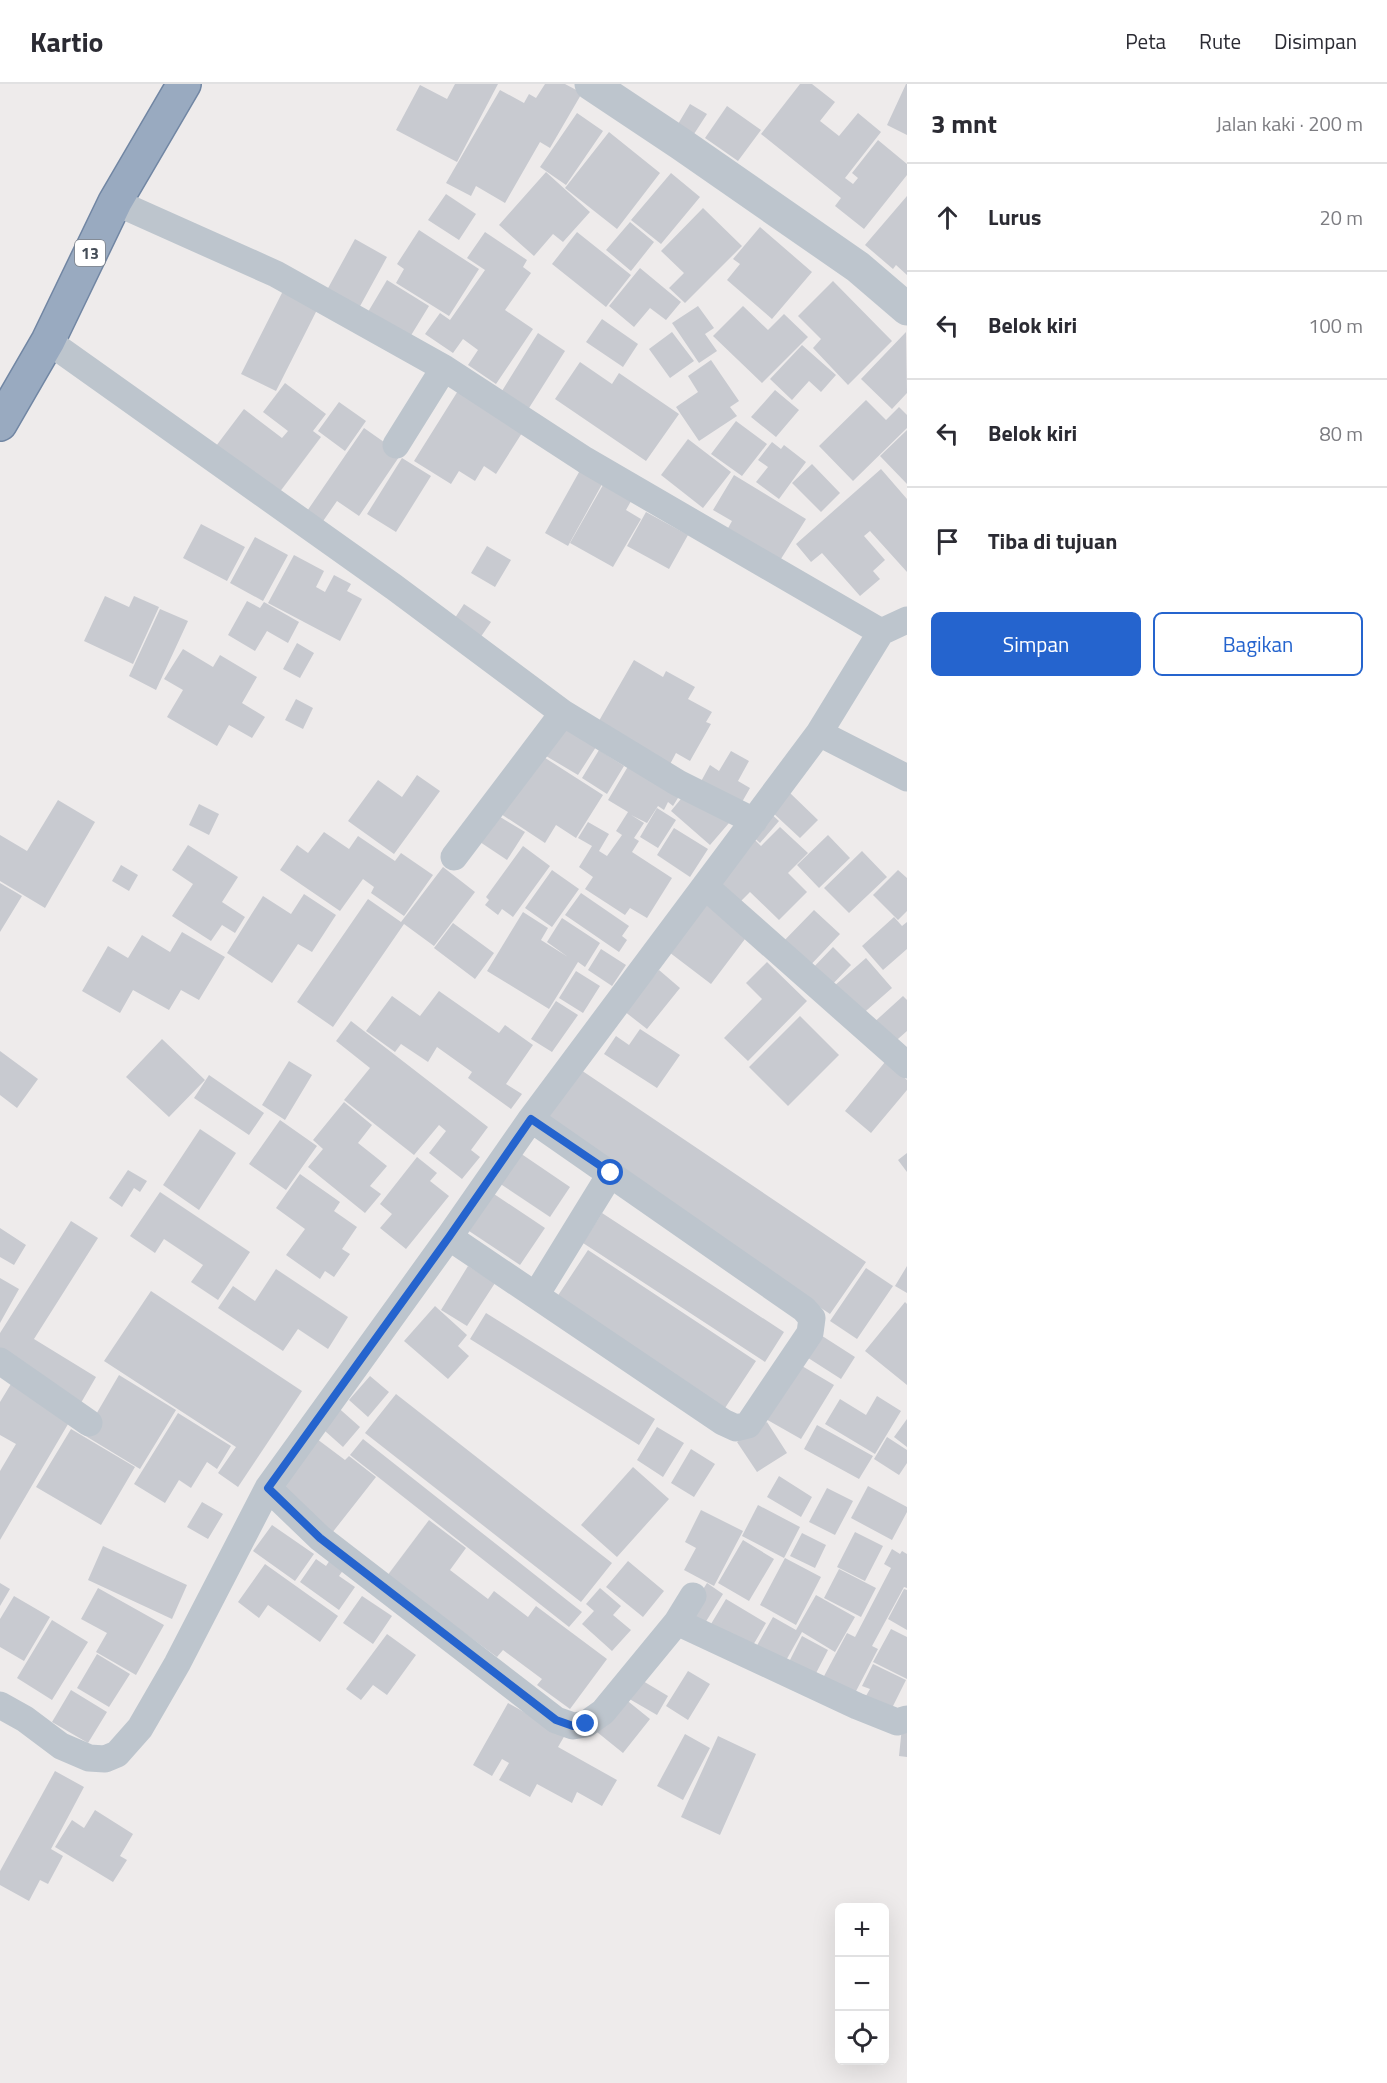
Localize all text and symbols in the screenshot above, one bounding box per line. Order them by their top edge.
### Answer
text: Kartio [30,20,104,63]
text: Peta [1125,25,1166,57]
text: Rute [1199,25,1241,57]
text: Disimpan [1274,25,1357,57]
text: 3 mnt [931,104,997,143]
text: Jalan kaki · 200 m [1216,108,1363,139]
text: Lurus [988,200,1041,234]
icon: ahead [931,201,964,234]
text: 20 m [1319,202,1363,233]
road number: 13 [75,240,105,266]
text: Belok kiri [988,308,1077,342]
icon: left [931,309,964,342]
text: 100 m [1308,310,1363,341]
text: Belok kiri [988,416,1077,450]
icon: left [931,417,964,450]
text: 80 m [1319,418,1363,449]
text: Tiba di tujuan [988,524,1117,558]
icon: arrive [931,525,964,558]
button: Simpan [931,612,1141,676]
button: Bagikan [1153,612,1363,676]
route start [597,1159,623,1185]
route end [572,1710,598,1736]
map controls [835,1903,889,2065]
button: + [835,1903,889,1957]
button: − [835,1957,889,2011]
button: locate [835,2011,889,2065]

